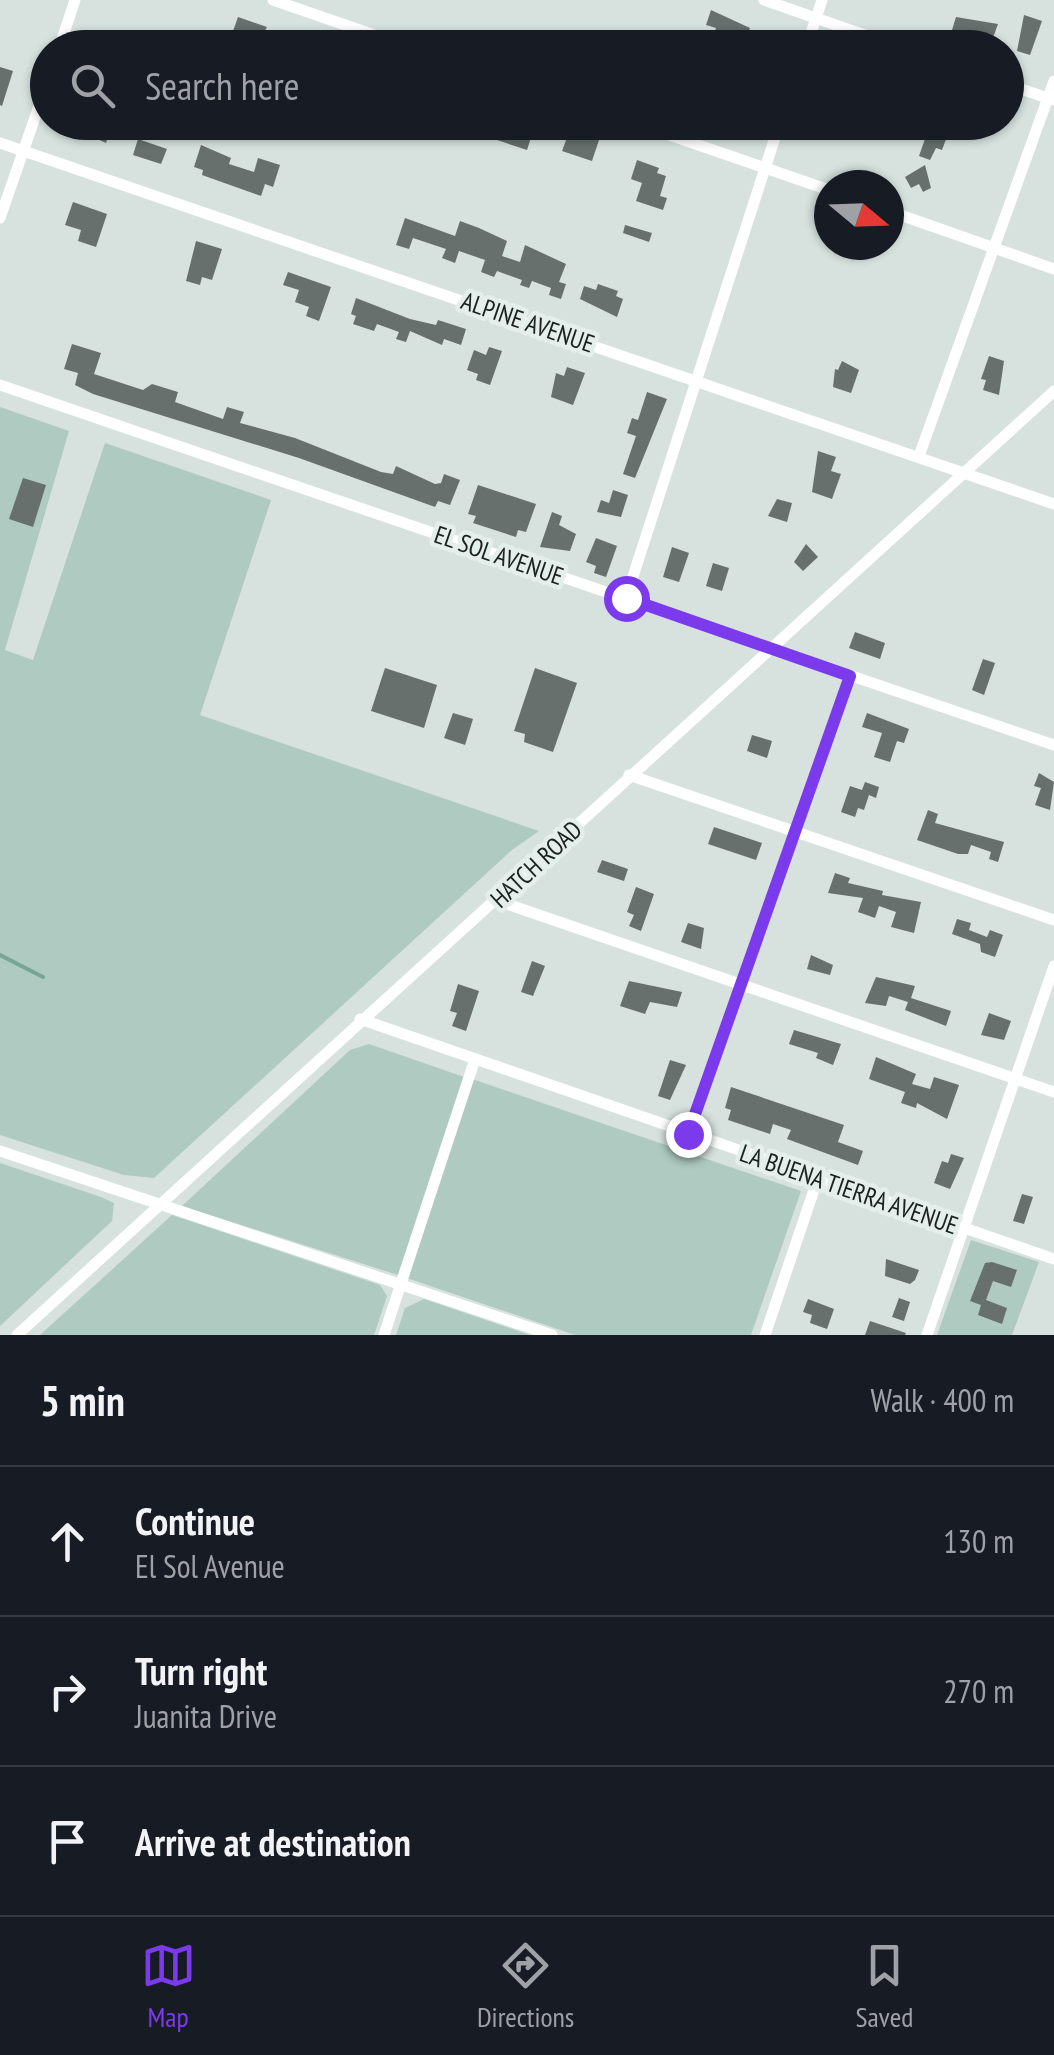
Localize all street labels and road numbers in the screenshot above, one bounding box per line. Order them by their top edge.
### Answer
street label: ALPINE AVENUE [457,284,599,360]
street label: EL SOL AVENUE [430,518,568,592]
street label: HATCH ROAD [484,814,588,914]
street label: LA BUENA TIERRA AVENUE [736,1137,962,1241]

